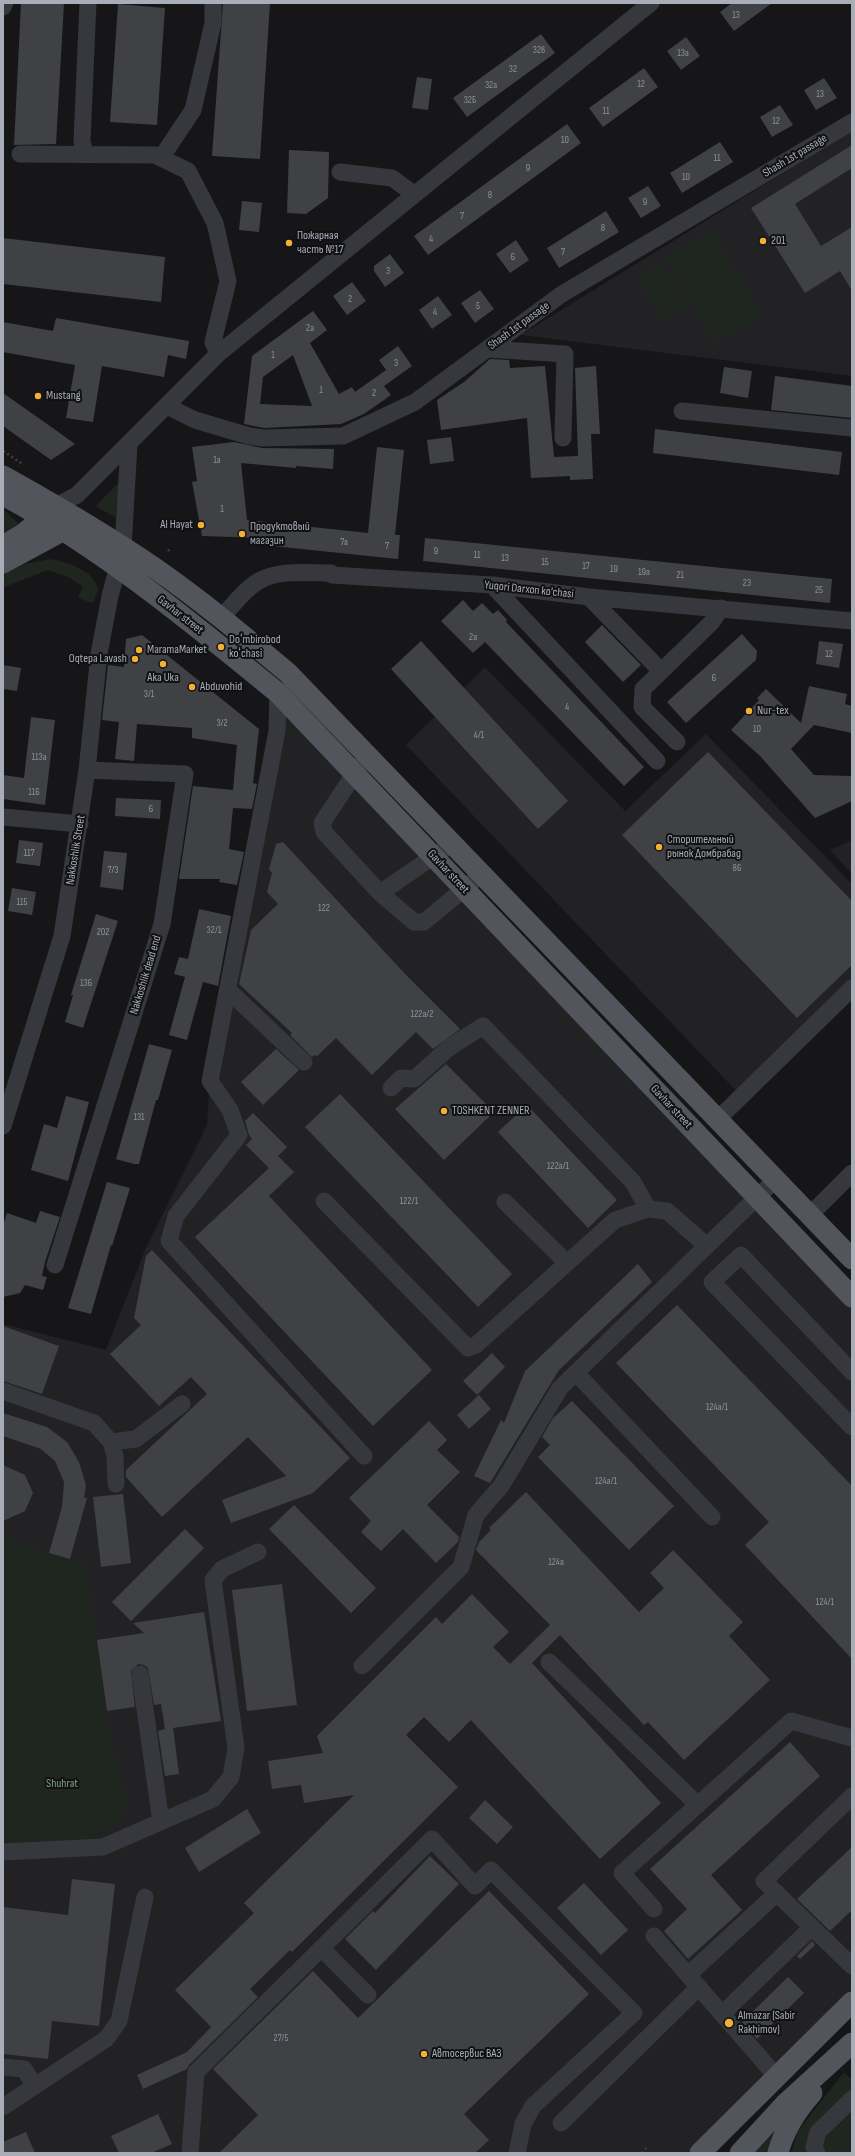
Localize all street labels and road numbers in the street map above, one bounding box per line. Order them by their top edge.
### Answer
street label: Shаsh 1st passage [760,131,830,181]
street label: Shаsh 1st passage [485,299,553,353]
street label: Yuqori Darxon ko'chasi [484,578,574,602]
street label: Gavhar street [154,592,206,638]
street label: Nakkoshlik Street [63,814,89,886]
street label: Gavhar street [424,847,472,897]
street label: Nakkoshlik dead end [127,934,165,1016]
street label: Gavhar street [647,1082,695,1132]

